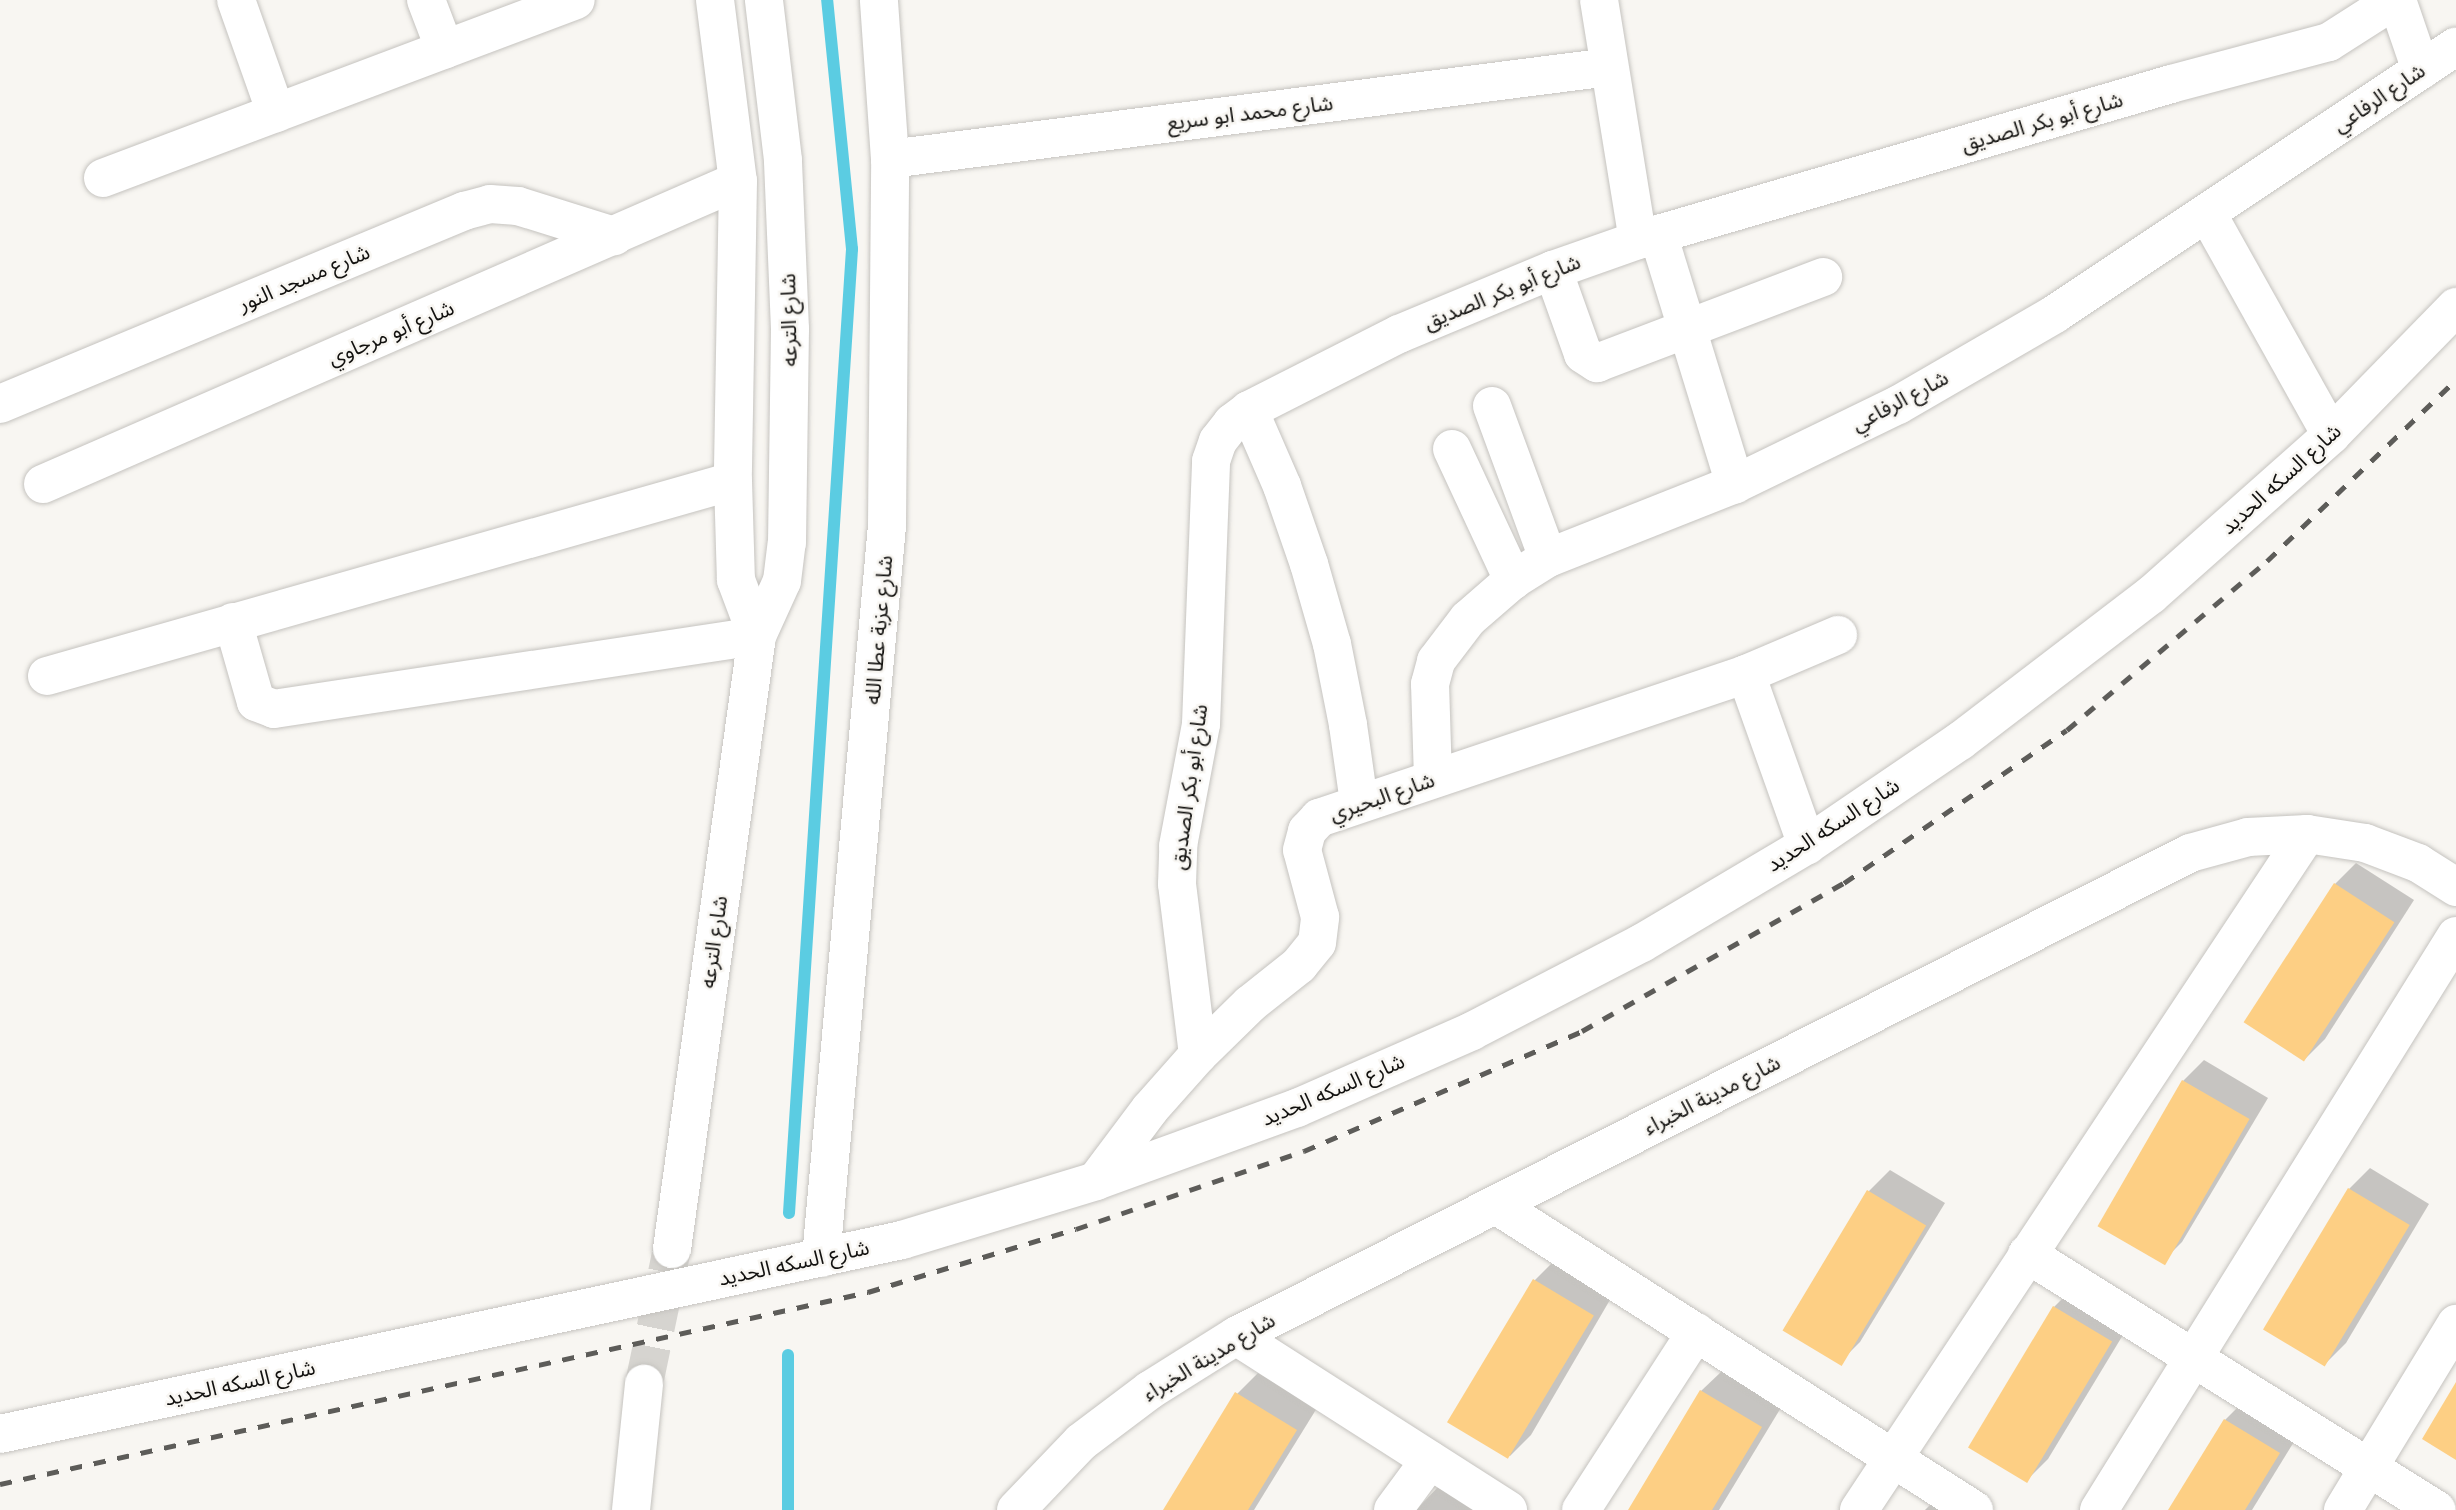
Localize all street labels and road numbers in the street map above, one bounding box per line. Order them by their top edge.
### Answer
street label: شارع الرفاعي [2328,58,2430,138]
street label: شارع أبو بكر الصديق [1958,87,2126,157]
street label: شارع محمد ابو سريع [1166,90,1334,136]
street label: شارع مسجد النور [234,239,374,317]
street label: شارع أبو بكر الصديق [1420,249,1584,335]
street label: شارع الترعه [776,273,802,367]
street label: شارع أبو مرجاوي [324,295,458,371]
street label: شارع الرفاعي [1847,365,1953,437]
street label: شارع السكه الحديد [2216,418,2346,540]
street label: شارع عزبة عطا الله [860,554,898,706]
street label: شارع أبو بكر الصديق [1165,703,1213,871]
street label: شارع البحيري [1326,767,1438,827]
street label: شارع السكه الحديد [1762,773,1904,877]
street label: شارع الترعه [695,894,733,990]
street label: شارع السكه الحديد [1258,1048,1408,1132]
street label: شارع مدينة الخبراء [1639,1050,1785,1140]
street label: شارع السكه الحديد [716,1235,872,1291]
street label: شارع مدينة الخبراء [1138,1308,1280,1406]
street label: شارع السكه الحديد [162,1355,318,1411]

